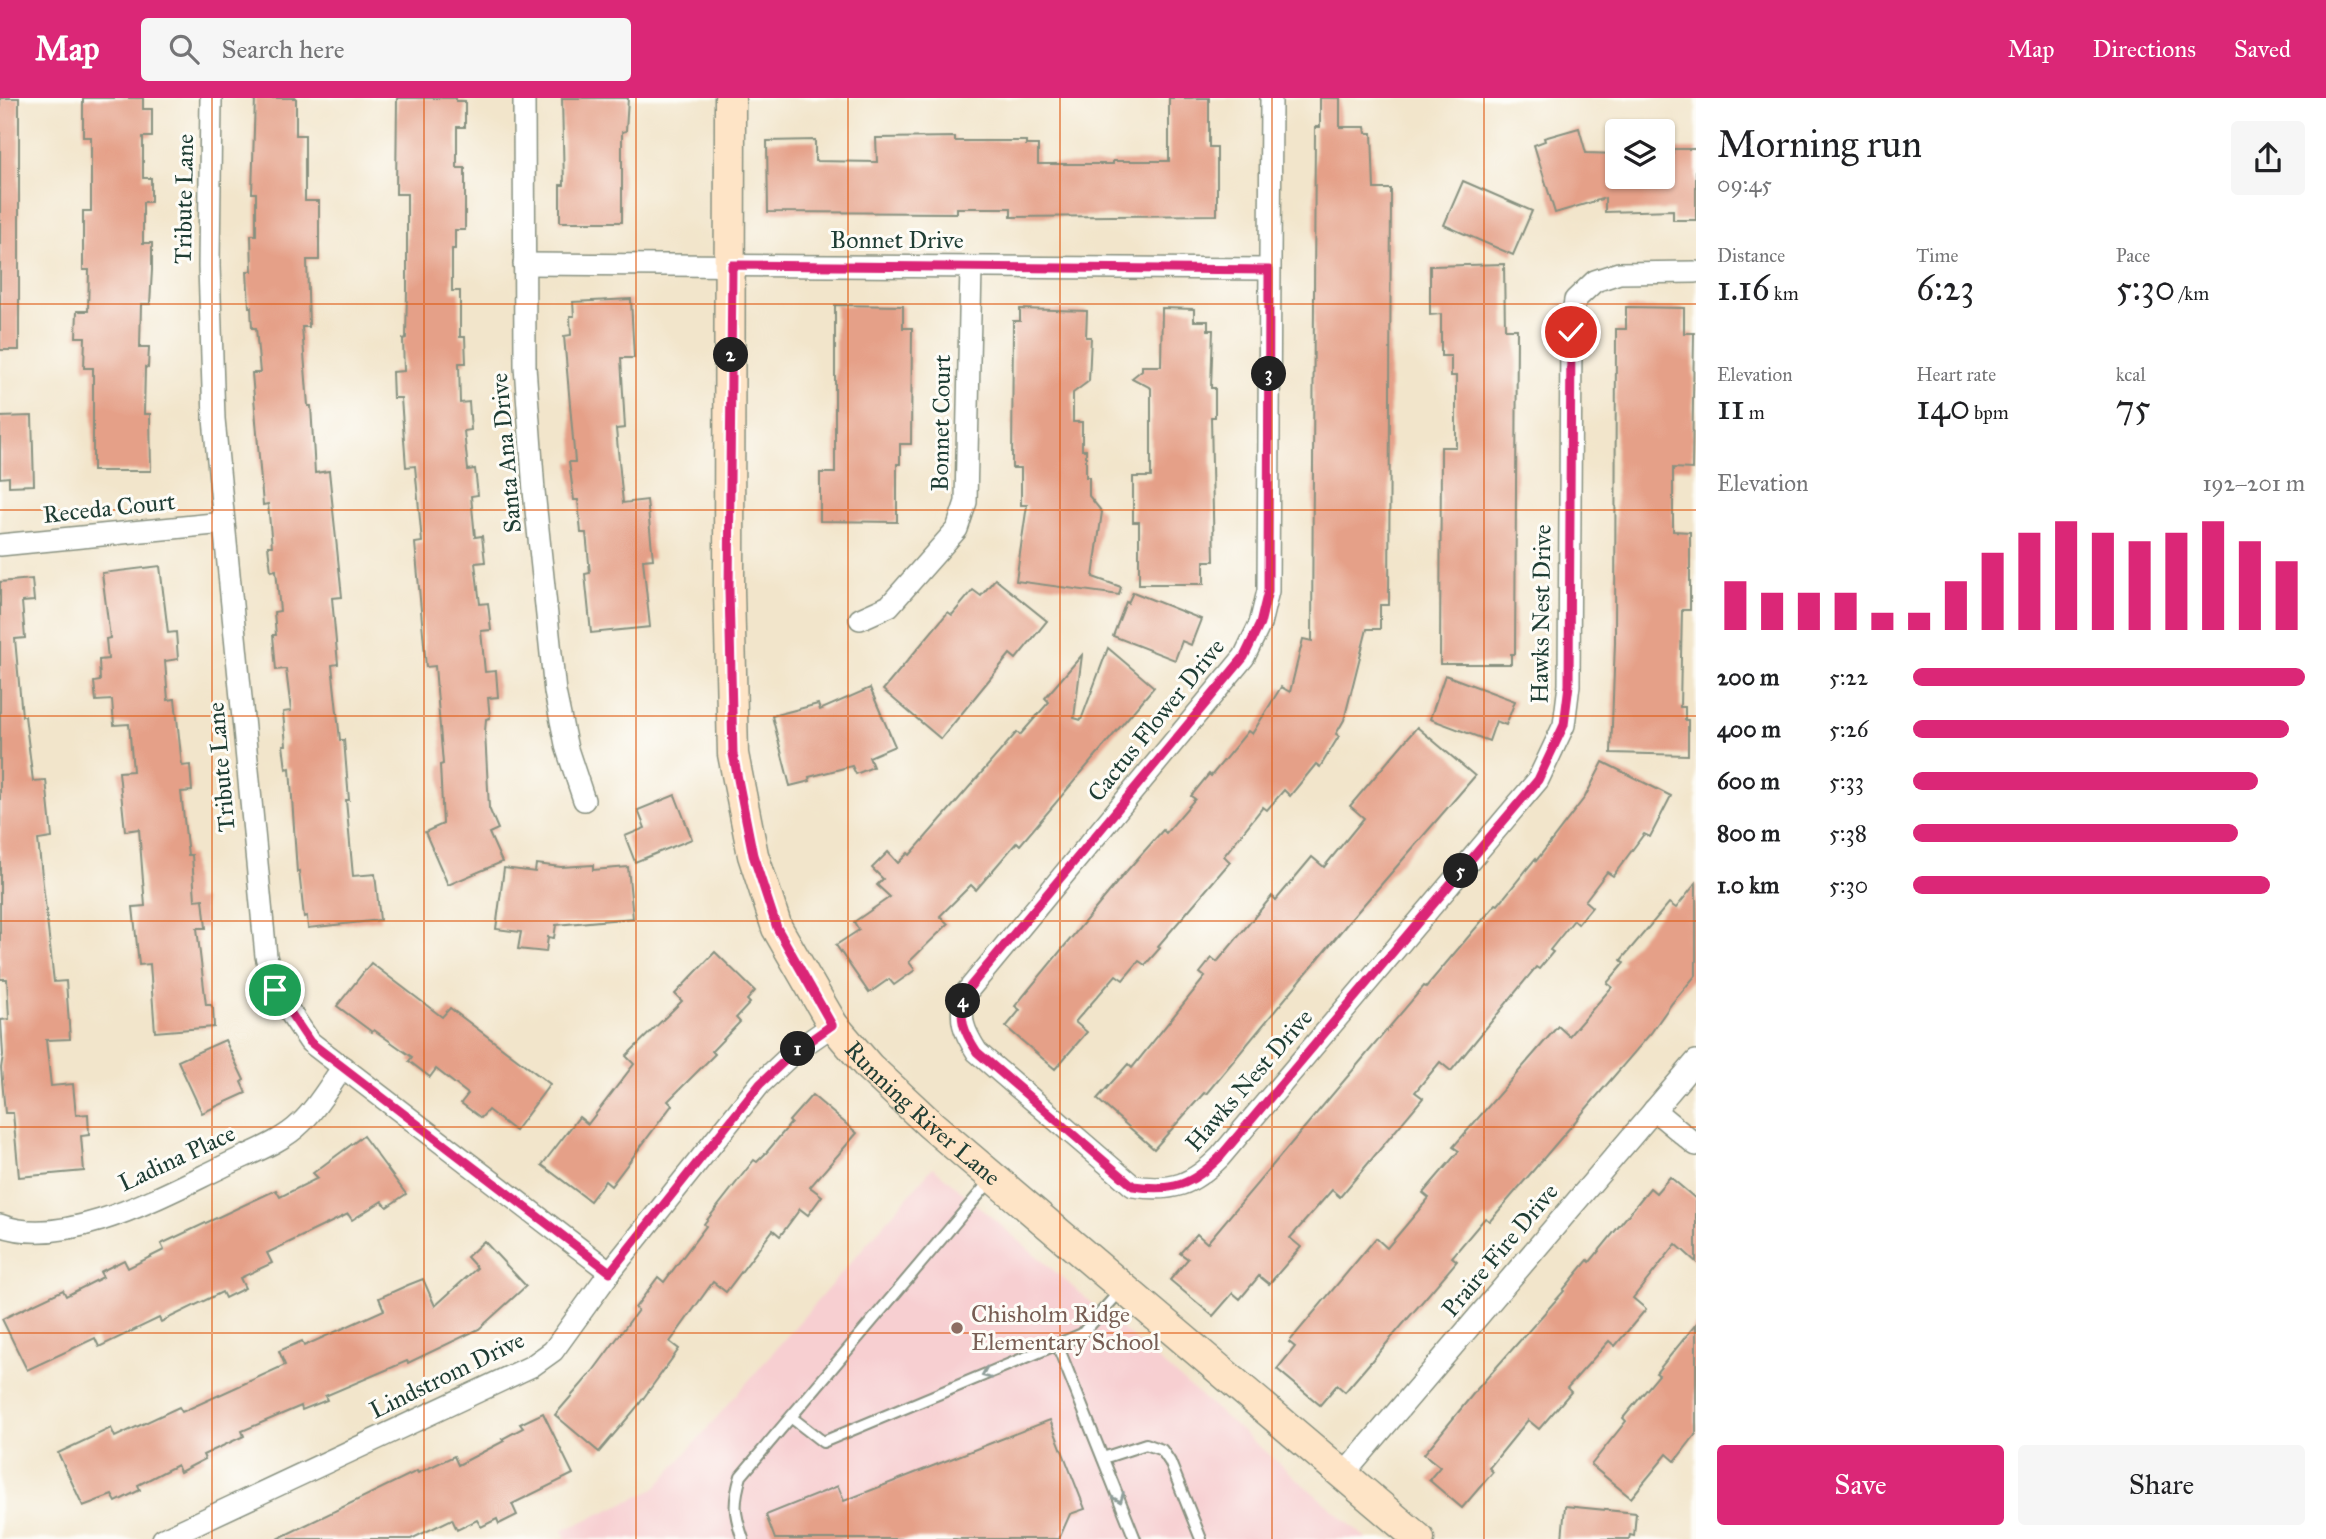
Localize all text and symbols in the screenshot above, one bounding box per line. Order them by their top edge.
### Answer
search box [141,18,631,81]
text: Map [35,29,99,69]
icon: search [165,30,203,68]
text: Search here [221,33,345,65]
text: Map [2008,34,2055,64]
text: Directions [2093,34,2196,64]
text: Saved [2234,34,2291,64]
map controls [1605,119,1675,189]
button: layers [1605,119,1675,189]
text: Morning run [1717,121,1922,167]
button: share [2231,121,2305,195]
street label: Tribute Lane [168,134,200,264]
text: 09:45 [1717,170,1772,198]
street label: Bonnet Drive [830,225,964,255]
text: Distance [1717,244,1785,267]
text: Time [1916,244,1958,267]
text: Pace [2116,244,2150,267]
text: 1.16 [1717,267,1770,310]
text: 6:23 [1916,267,1974,310]
text: 5:30 [2116,267,2175,310]
text: km [1770,282,1799,305]
text: /km [2175,282,2209,305]
pin [1541,302,1601,362]
icon: check [1552,313,1590,351]
pin: 2 [714,338,748,372]
text: 2 [726,343,735,366]
street label: Bonnet Court [925,354,957,492]
pin: 3 [1252,356,1286,392]
text: 3 [1265,362,1272,385]
text: Elevation [1717,363,1792,386]
text: Heart rate [1916,363,1996,386]
text: kcal [2116,363,2146,386]
street label: Santa Ana Drive [484,372,528,534]
text: 11 [1717,386,1745,429]
text: 140 [1916,386,1970,429]
text: 75 [2116,386,2151,429]
text: m [1745,401,1765,424]
text: bpm [1970,401,2009,424]
text: Elevation [1717,469,1808,497]
text: 192–201 m [2202,469,2305,497]
street label: Receda Court [41,486,177,530]
street label: Hawks Nest Drive [1524,524,1558,704]
street label: Cactus Flower Drive [1081,632,1231,808]
text: 200 m [1717,663,1779,691]
text: 5:22 [1829,663,1868,691]
street label: Tribute Lane [200,701,242,833]
text: 400 m [1717,715,1781,743]
text: 5:26 [1829,715,1869,743]
text: 600 m [1717,767,1780,795]
text: 5:33 [1829,767,1864,795]
text: 800 m [1717,819,1780,847]
text: 5:38 [1829,819,1867,847]
pin: 5 [1444,854,1478,888]
text: 5 [1456,859,1465,882]
text: 1.0 km [1717,871,1779,899]
text: 5:30 [1829,871,1868,899]
pin [245,960,305,1020]
icon: arrive [256,971,294,1009]
pin: 4 [946,984,981,1018]
text: 4 [957,989,968,1012]
street label: Hawks Nest Drive [1179,1003,1319,1157]
pin: 1 [780,1032,816,1066]
street label: Running River Lane [838,1035,1007,1192]
text: 1 [794,1037,801,1060]
street label: Ladina Place [114,1118,240,1198]
street label: Praire Fire Drive [1435,1177,1565,1323]
place label: Chisholm Ridge Elementary School [971,1299,1160,1357]
marker: Chisholm Ridge Elementary School [949,1320,965,1336]
street label: Lindstrom Drive [365,1325,529,1425]
one-way arrow [981,1366,993,1380]
button: Save [1717,1445,2004,1525]
button: Share [2018,1445,2305,1525]
one-way arrow [1111,1491,1125,1504]

